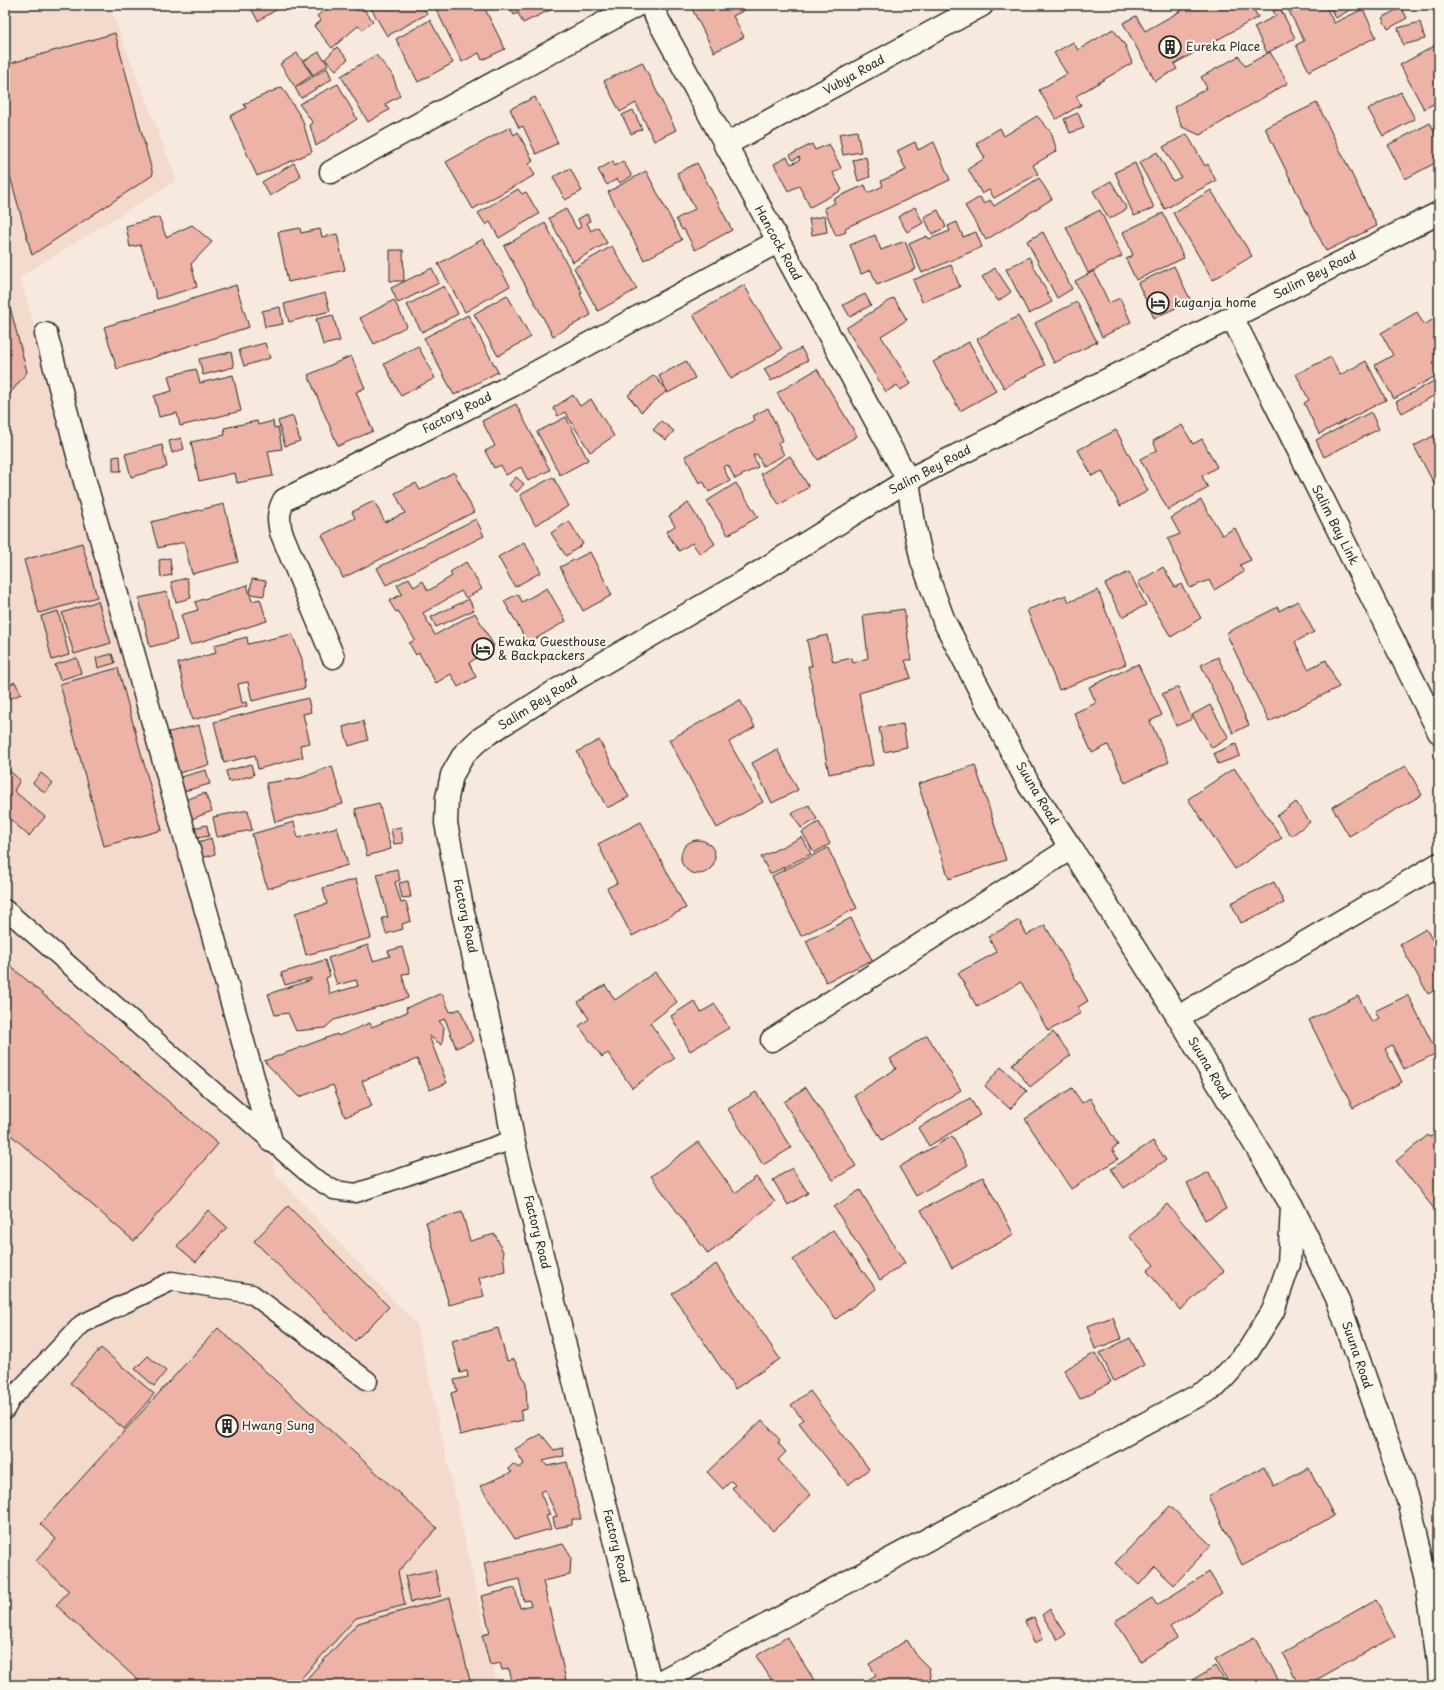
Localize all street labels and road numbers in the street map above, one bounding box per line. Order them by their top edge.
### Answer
street label: Vubya Road [819,50,888,98]
street label: Hancock Road [751,202,807,283]
street label: Salim Bey Road [1270,245,1359,303]
street label: Factory Road [419,387,494,437]
street label: Salim Bey Road [885,440,974,498]
street label: Salim Bay Link [1308,481,1364,568]
street label: Salim Bey Road [494,670,581,734]
street label: Suuna Road [1012,758,1064,827]
street label: Factory Road [449,877,483,955]
street label: Suuna Road [1184,1033,1236,1102]
street label: Factory Road [520,1193,556,1271]
street label: Suuna Road [1338,1319,1378,1391]
street label: Factory Road [599,1507,635,1585]

